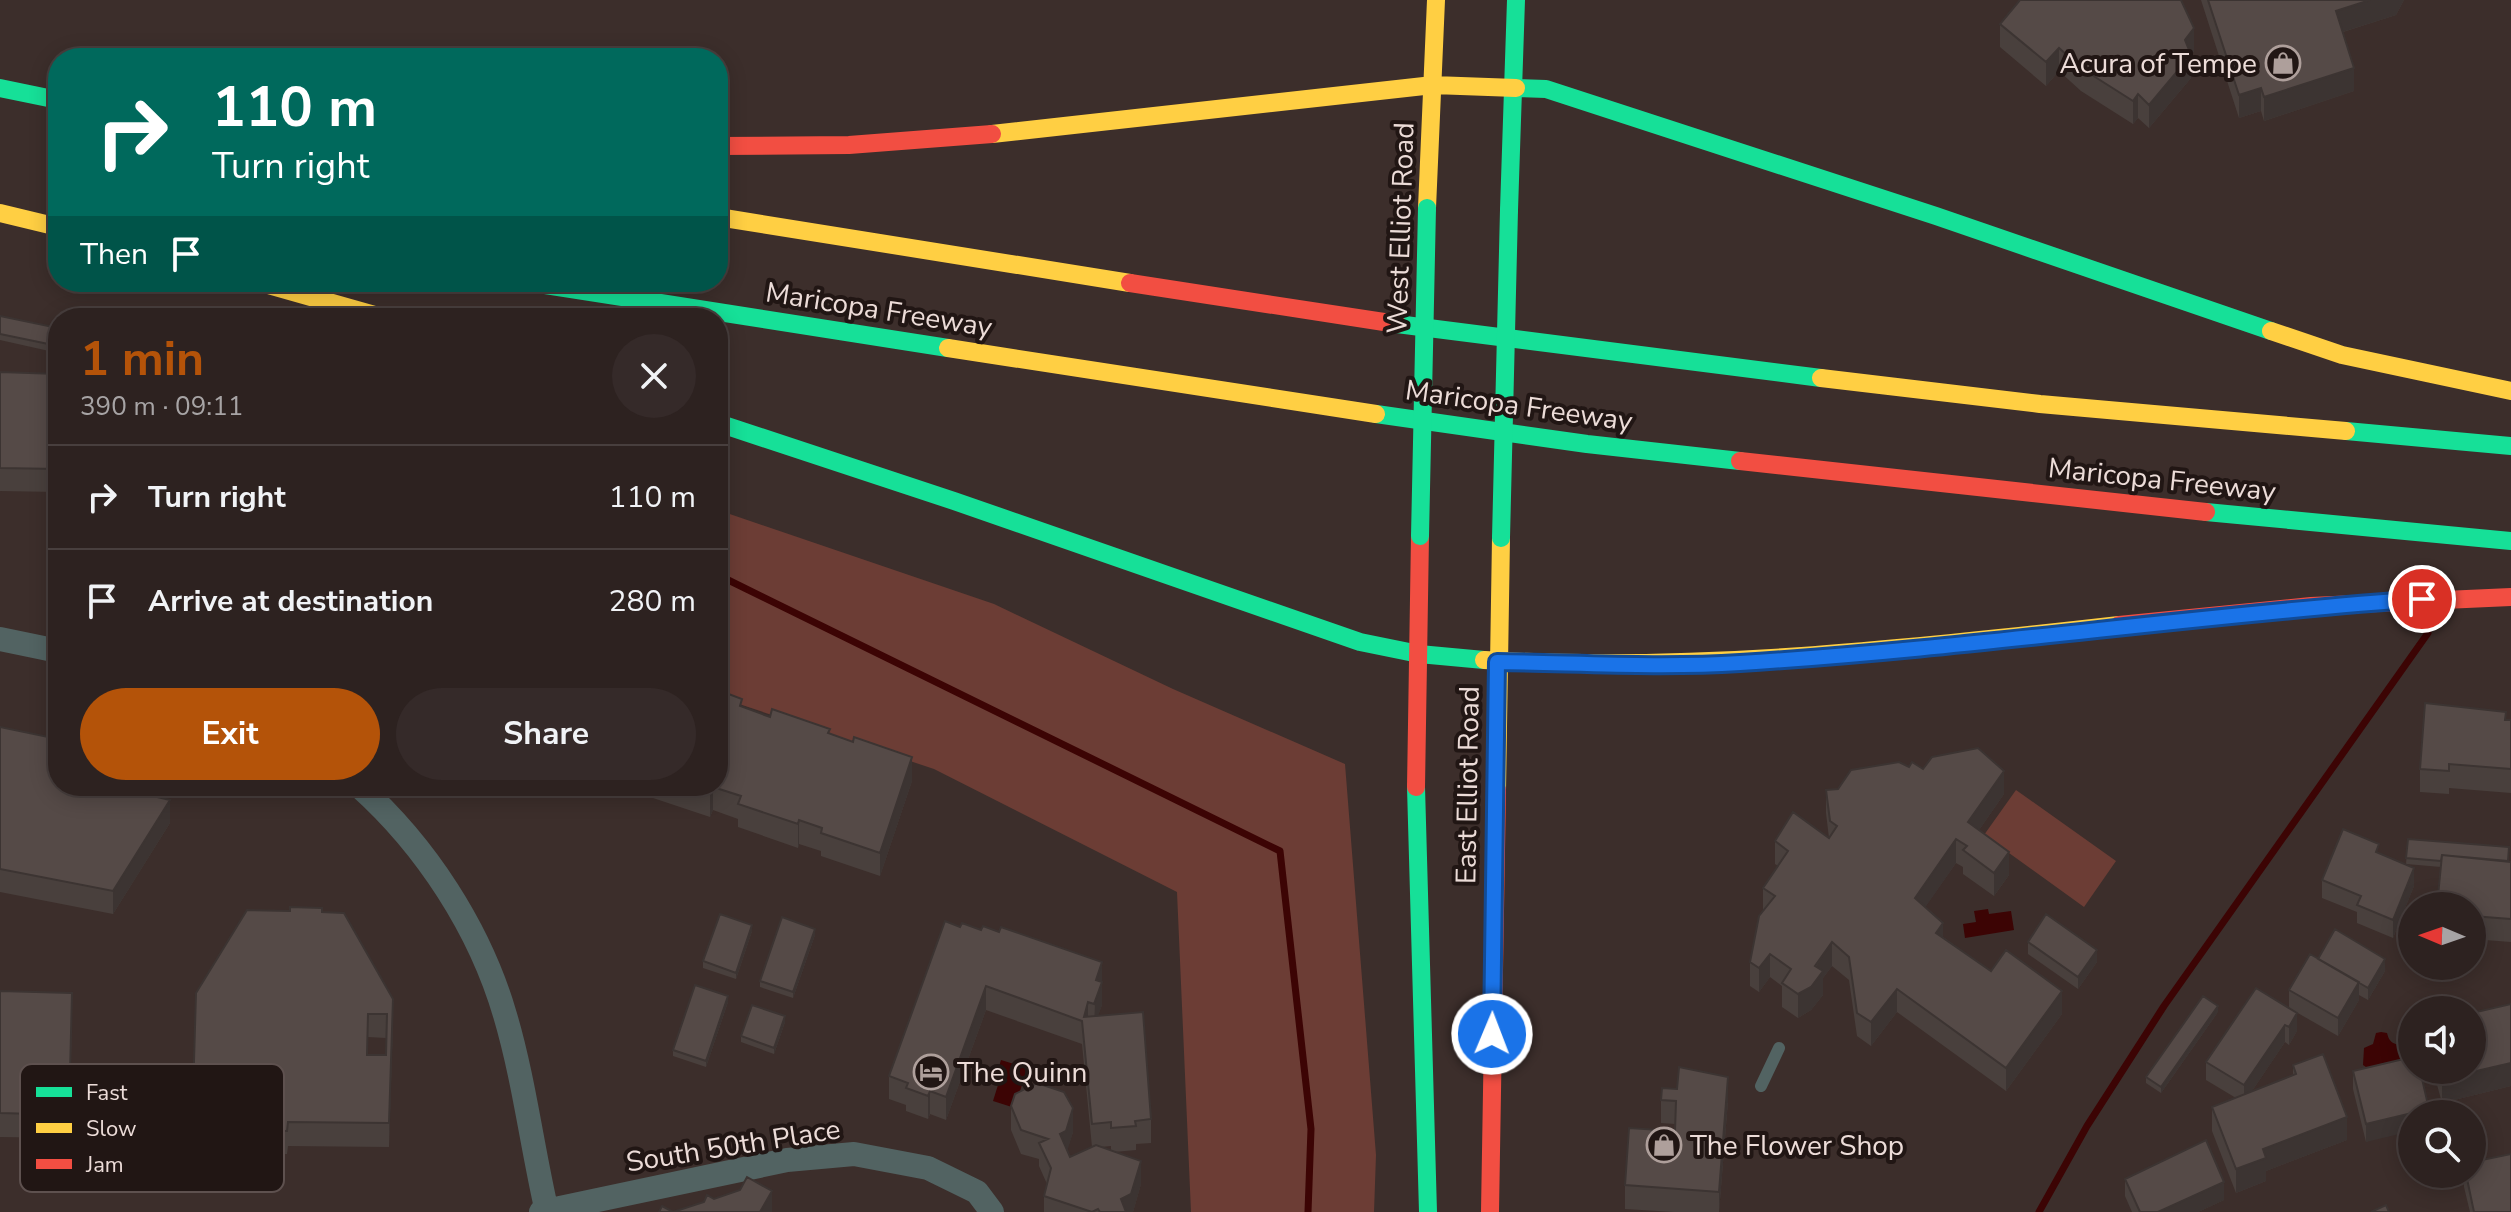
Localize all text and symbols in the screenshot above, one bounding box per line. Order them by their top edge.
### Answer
shop icon: Acura of Tempe [2264,44,2302,82]
place label: Acura of Tempe [2059,45,2257,83]
text: 110 m [212,69,377,146]
icon: right [80,80,184,184]
street label: West Elliot Road [1378,122,1424,334]
text: Turn right [212,142,369,191]
icon: arrive [164,232,208,276]
text: Then [80,234,148,275]
street label: Maricopa Freeway [763,273,995,347]
text: 1 min [80,326,204,392]
button: close [612,334,696,418]
street label: Maricopa Freeway [1403,371,1635,441]
text: 390 m · 09:11 [80,389,243,424]
street label: Maricopa Freeway [2046,449,2278,511]
icon: right [80,475,124,519]
text: Turn right [148,477,286,518]
text: 110 m [609,477,696,518]
pin [2388,565,2456,633]
icon: arrive [2400,577,2444,621]
icon: arrive [80,579,124,623]
text: Arrive at destination [148,581,433,622]
text: 280 m [609,581,696,622]
street label: East Elliot Road [1447,686,1489,884]
button: Exit [80,688,380,780]
button: Share [396,688,696,780]
north arrow [2398,892,2486,980]
map controls [2398,892,2486,1188]
position arrow [1450,992,1534,1076]
button: sound [2398,996,2486,1084]
hotel icon: The Quinn [912,1053,950,1091]
place label: The Quinn [957,1054,1087,1092]
legend [20,1064,284,1192]
text: Fast [86,1078,128,1108]
button: search [2398,1100,2486,1188]
street label: South 50th Place [623,1110,843,1182]
text: Slow [86,1114,137,1144]
shop icon: The Flower Shop [1645,1126,1683,1164]
place label: The Flower Shop [1690,1127,1904,1165]
text: Jam [85,1150,124,1180]

